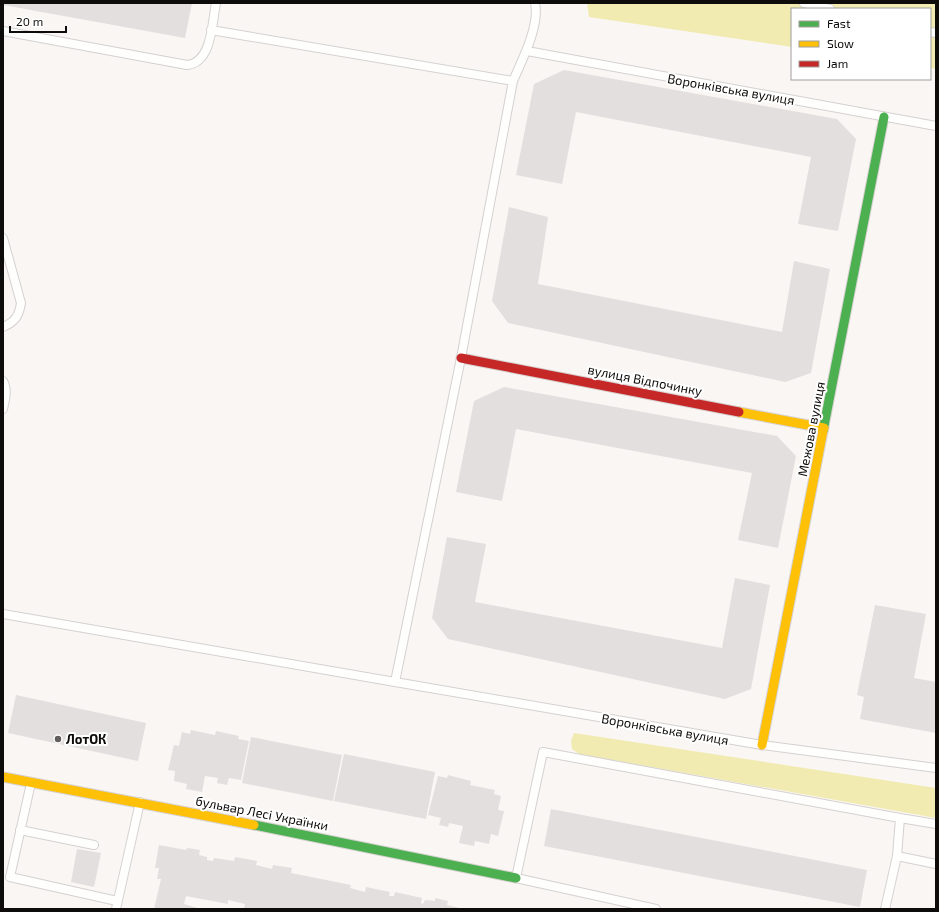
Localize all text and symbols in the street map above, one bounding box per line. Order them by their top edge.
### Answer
scale bar [10,8,66,34]
legend [791,8,931,80]
text: 20 m [16,14,43,28]
text: Fast [827,16,851,30]
text: Slow [827,36,854,50]
text: Jam [827,56,848,70]
street label: Воронківська вулиця [666,70,796,108]
street label: вулиця Відпочинку [587,361,704,399]
street label: Межова вулиця [794,380,828,478]
street label: Воронківська вулиця [600,710,730,748]
place label: ЛотОК [66,731,107,747]
marker: ЛотОК [53,734,63,744]
street label: бульвар Лесі Українки [194,792,330,834]

